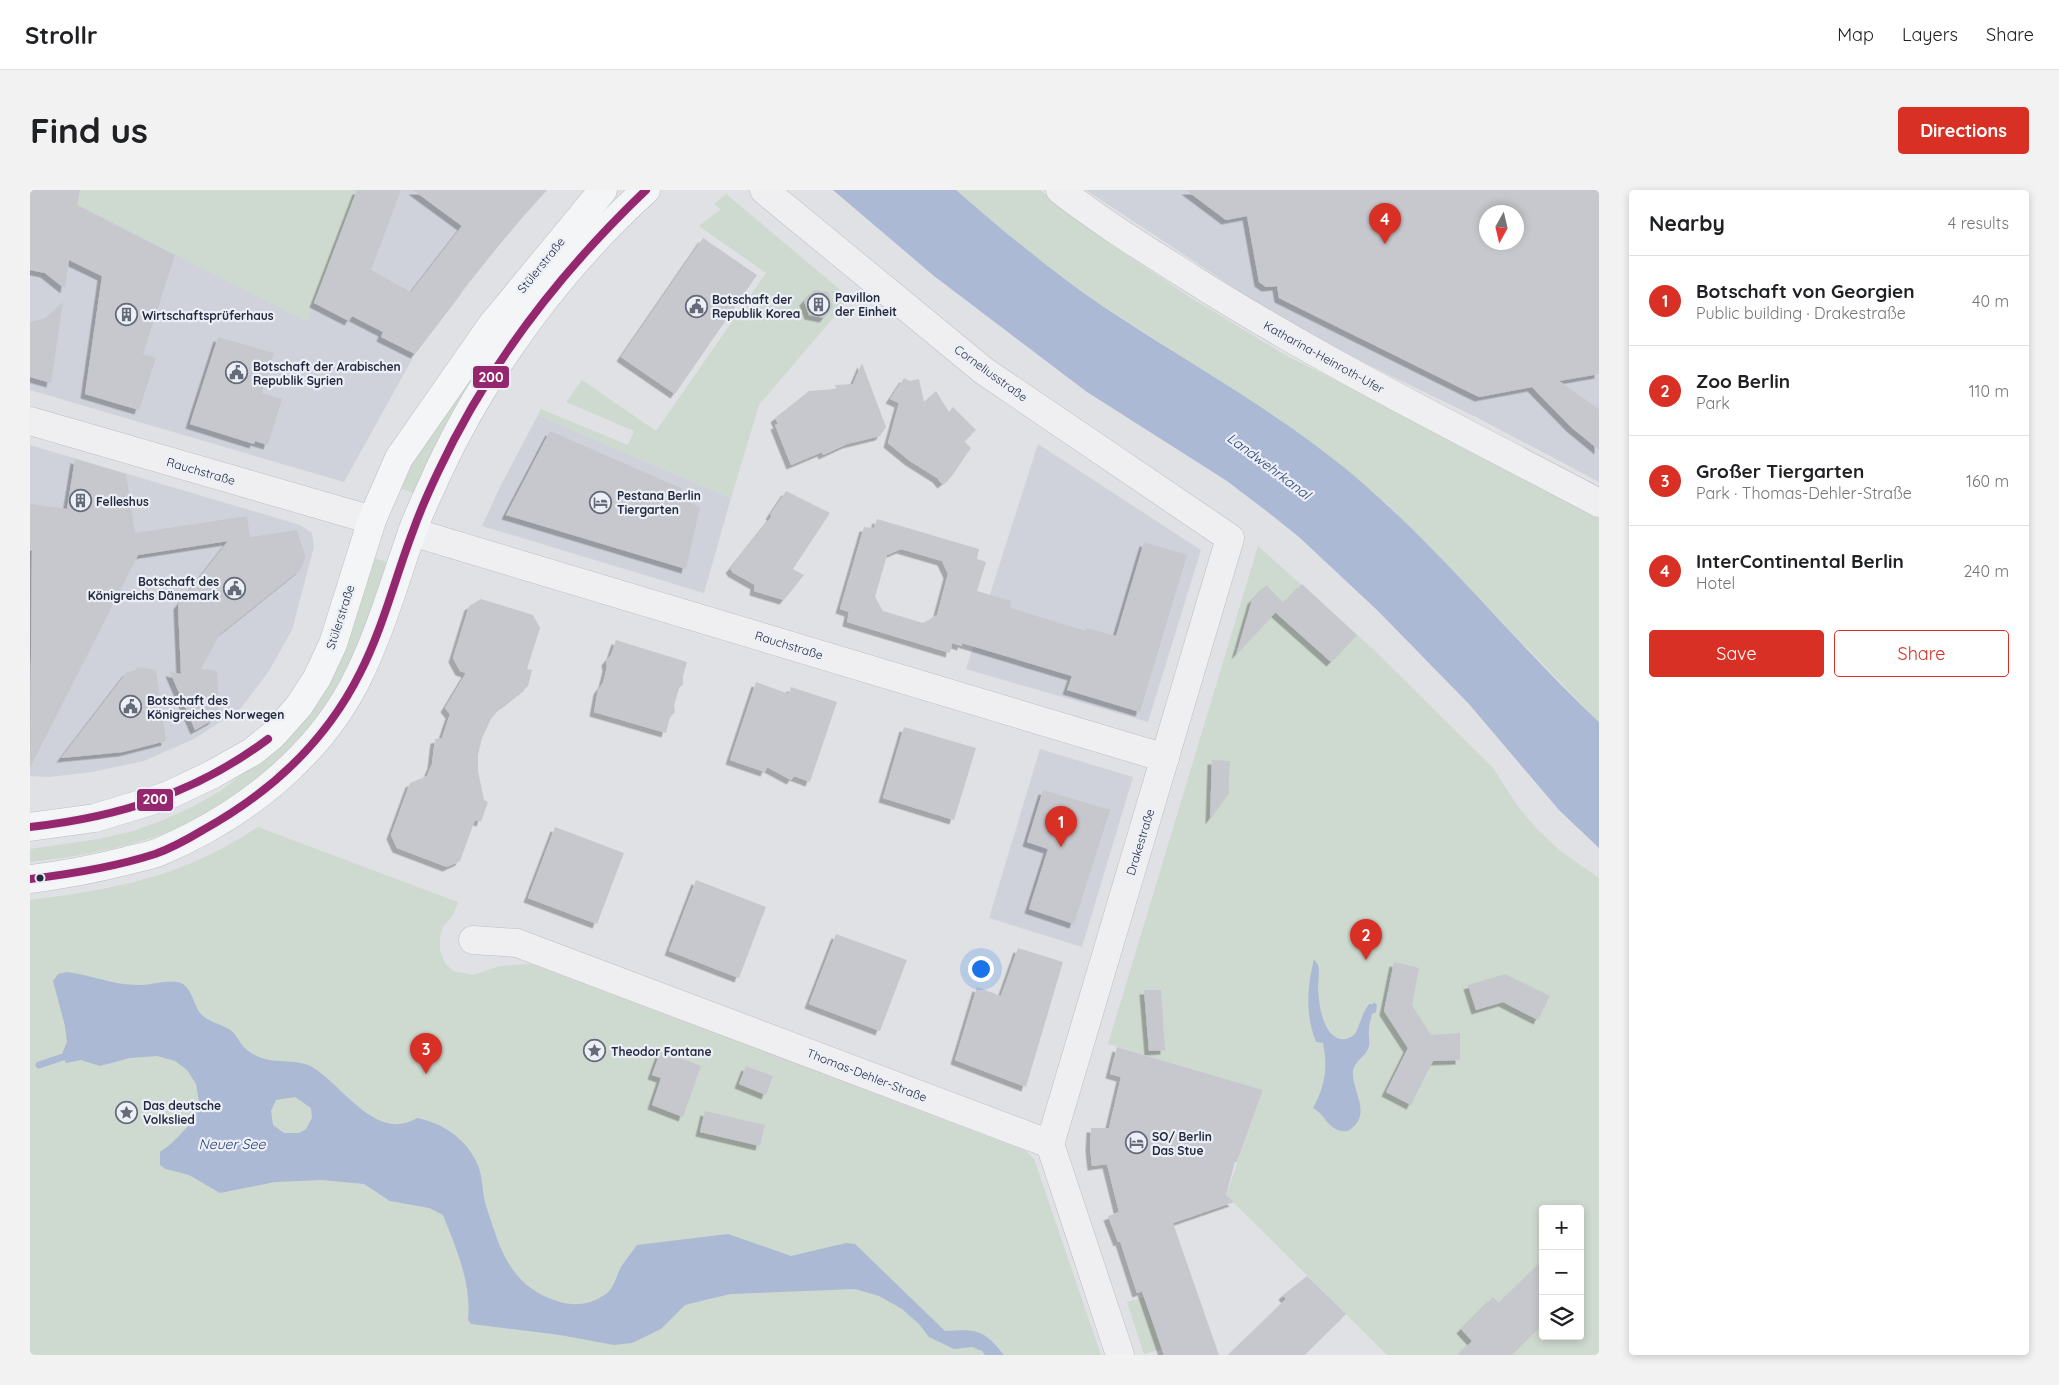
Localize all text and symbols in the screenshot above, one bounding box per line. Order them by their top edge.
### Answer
text: Strollr [25,20,97,50]
text: Map [1837,23,1874,46]
text: Layers [1902,23,1958,46]
text: Share [1986,23,2034,46]
button: Directions [1898,107,2029,154]
text: Find us [30,108,148,152]
pin: 4 [1369,203,1401,244]
north arrow [1479,205,1524,250]
text: Nearby [1649,210,1725,236]
text: 4 results [1948,213,2009,233]
street label: Stülerstraße [514,234,568,296]
text: Botschaft von Georgien [1696,279,1914,303]
place label: Pavillon der Einheit [835,290,897,319]
text: 1 [1662,291,1668,311]
text: 40 m [1972,291,2009,311]
place label: Botschaft der Republik Korea [712,292,800,321]
building icon: Pavillon der Einheit [807,292,831,316]
public building icon: Botschaft der Republik Korea [684,294,708,318]
building icon: Wirtschaftsprüferhaus [114,303,138,327]
text: Public building · Drakestraße [1696,303,1906,323]
place label: Wirtschaftsprüferhaus [142,308,274,323]
street label: Katharina-Heinroth-Ufer [1261,318,1387,397]
street label: Corneliusstraße [952,341,1031,405]
place label: Botschaft der Arabischen Republik Syrien [253,359,401,388]
public building icon: Botschaft der Arabischen Republik Syrien [225,361,249,385]
line badge: 200 [472,365,510,389]
text: 200 [478,368,504,386]
text: Zoo Berlin [1696,369,1790,393]
text: 2 [1660,381,1670,401]
text: 110 m [1969,381,2009,401]
text: Park [1696,393,1730,413]
water label: Landwehrkanal [1224,429,1316,504]
street label: Rauchstraße [165,454,237,488]
text: Großer Tiergarten [1696,459,1864,483]
text: 3 [1661,471,1669,491]
text: 160 m [1966,471,2009,491]
text: Park · Thomas-Dehler-Straße [1696,483,1912,503]
place label: Pestana Berlin Tiergarten [617,488,701,517]
building icon: Felleshus [68,489,92,513]
hotel icon: Pestana Berlin Tiergarten [589,490,613,514]
place label: Felleshus [96,494,149,509]
text: InterContinental Berlin [1696,549,1904,573]
text: 4 [1660,561,1670,581]
text: 240 m [1963,561,2009,581]
text: Hotel [1696,573,1735,593]
place label: Botschaft des Königreichs Dänemark [88,574,219,603]
public building icon: Botschaft des Königreichs Dänemark [223,576,247,600]
street label: Stülerstraße [322,583,358,651]
street label: Rauchstraße [753,628,825,663]
button: Save [1649,630,1824,677]
button: Share [1834,630,2009,677]
place label: Botschaft des Königreiches Norwegen [147,693,284,722]
public building icon: Botschaft des Königreiches Norwegen [119,695,143,719]
line badge: 200 [136,788,174,812]
text: 200 [142,790,168,808]
pin: 1 [1045,806,1077,847]
street label: Drakestraße [1123,807,1157,877]
unlabelled marker [35,873,45,883]
pin: 2 [1350,919,1382,960]
your location [968,956,994,982]
pin: 3 [410,1033,442,1074]
place icon: Theodor Fontane [583,1039,607,1063]
place label: Theodor Fontane [611,1044,712,1059]
street label: Thomas-Dehler-Straße [805,1045,929,1105]
place label: Das deutsche Volkslied [143,1098,221,1127]
place icon: Das deutsche Volkslied [115,1100,139,1124]
place label: SO/ Berlin Das Stue [1152,1129,1212,1158]
hotel icon: SO/ Berlin Das Stue [1124,1131,1148,1155]
water label: Neuer See [199,1135,267,1153]
map controls [1539,1205,1584,1340]
button: + [1539,1205,1584,1250]
button: − [1539,1250,1584,1295]
button: layers [1539,1295,1584,1340]

